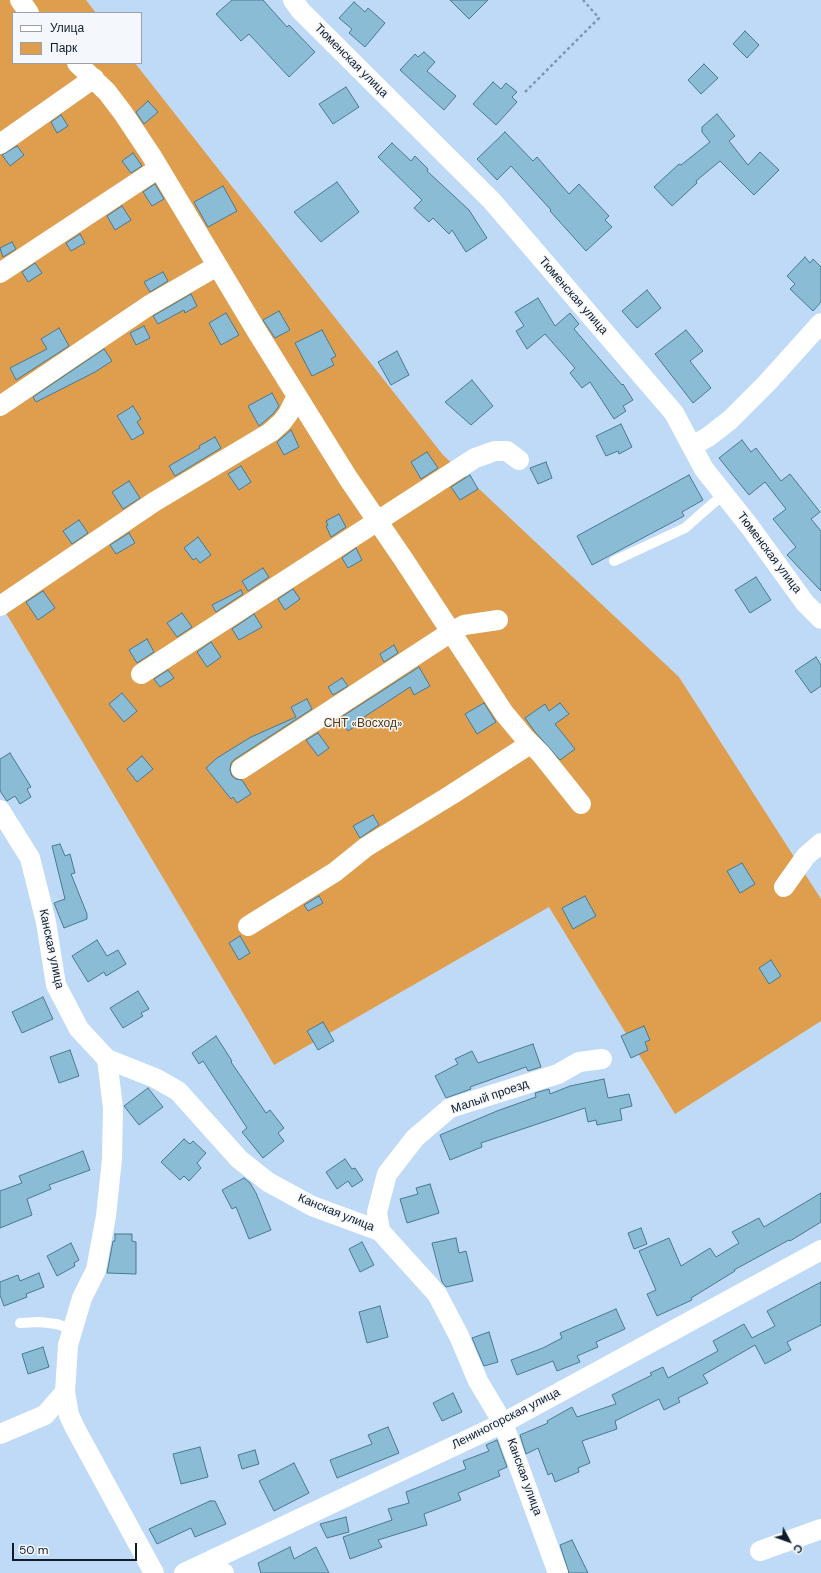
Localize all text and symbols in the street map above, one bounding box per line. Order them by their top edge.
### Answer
legend [12,12,142,64]
text: Улица [50,20,84,36]
street label: Тюменская улица [311,21,391,101]
text: Парк [50,40,77,56]
street label: Тюменская улица [535,254,611,338]
street label: Тюменская улица [734,510,804,596]
park label: СНТ «Восход» [324,717,402,731]
street label: Канская улица [36,908,66,990]
street label: Малый проезд [449,1077,531,1117]
street label: Канская улица [296,1191,376,1235]
street label: Лениногорская улица [449,1385,563,1453]
street label: Канская улица [503,1436,545,1518]
north arrow [769,1521,809,1561]
scale bar [14,1535,139,1561]
text: С [790,1541,806,1556]
text: 50 m [19,1542,48,1558]

